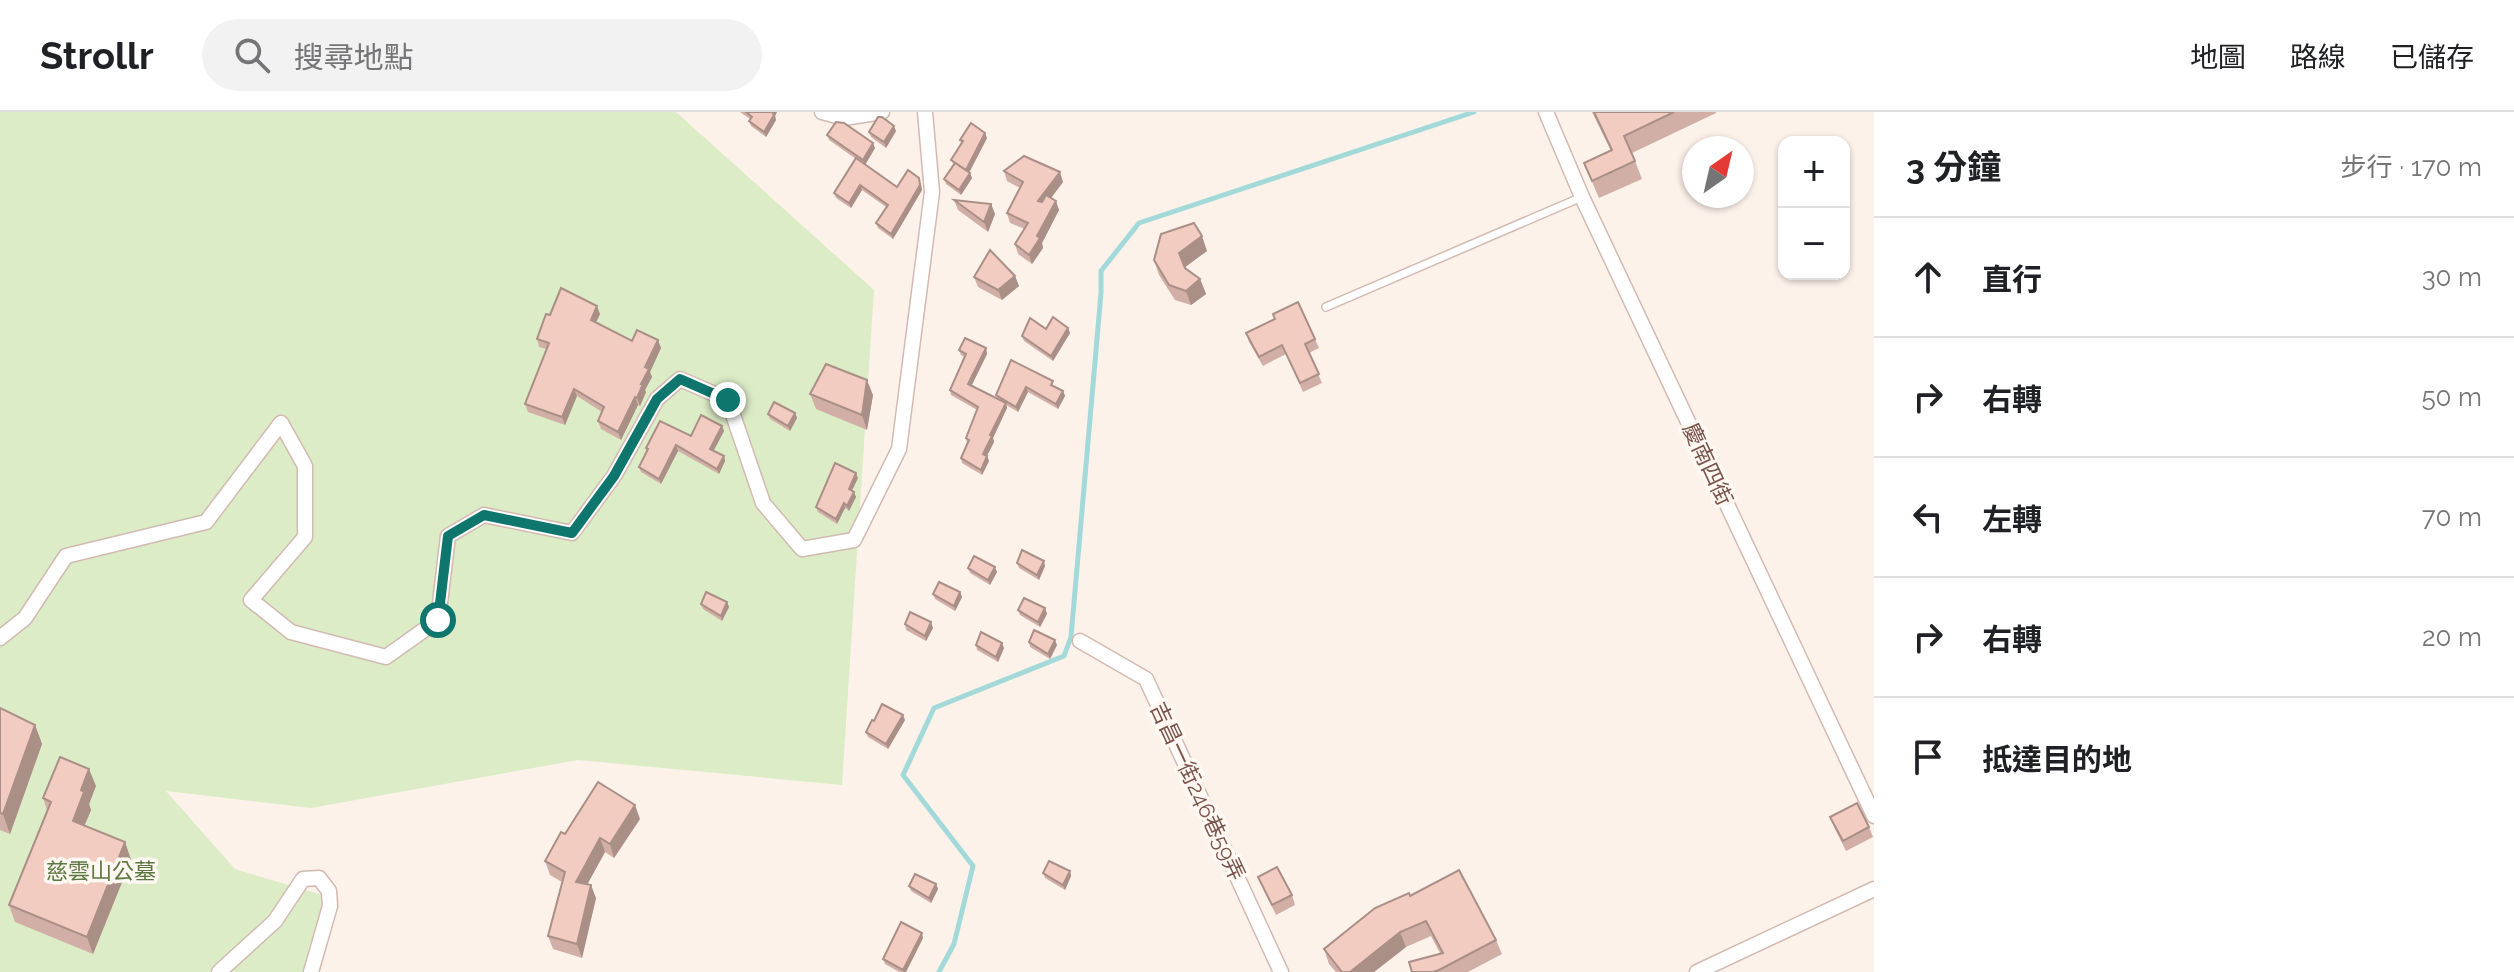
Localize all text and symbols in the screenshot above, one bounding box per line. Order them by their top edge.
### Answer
search box [202,19,762,91]
text: Strollr [40,33,154,78]
icon: search [230,33,274,77]
text: 搜尋地點 [294,40,414,75]
text: 地圖 [2190,41,2246,74]
text: 路線 [2290,41,2346,74]
text: 已儲存 [2390,41,2474,74]
north arrow [1682,136,1754,208]
map controls [1778,136,1850,280]
button: + [1778,136,1850,208]
text: 3 分鐘 [1906,147,2001,187]
text: 步行 · 170 m [2341,152,2482,182]
button: − [1778,208,1850,280]
icon: ahead [1906,255,1950,299]
text: 直行 [1982,262,2042,297]
text: 30 m [2422,262,2482,292]
icon: right [1906,375,1950,419]
route end [710,382,746,418]
text: 右轉 [1982,382,2042,417]
text: 50 m [2421,382,2482,412]
street label: 慶南四街 [1678,419,1738,509]
icon: left [1906,495,1950,539]
text: 左轉 [1982,502,2042,537]
text: 70 m [2422,502,2482,532]
route start [420,602,456,638]
icon: right [1906,615,1950,659]
text: 右轉 [1982,622,2042,657]
text: 20 m [2422,622,2482,652]
street label: 吉昌一街246巷59弄 [1145,698,1251,884]
icon: arrive [1906,735,1950,779]
text: 抵達目的地 [1982,742,2132,777]
park label: 慈雲山公墓 [46,858,156,884]

